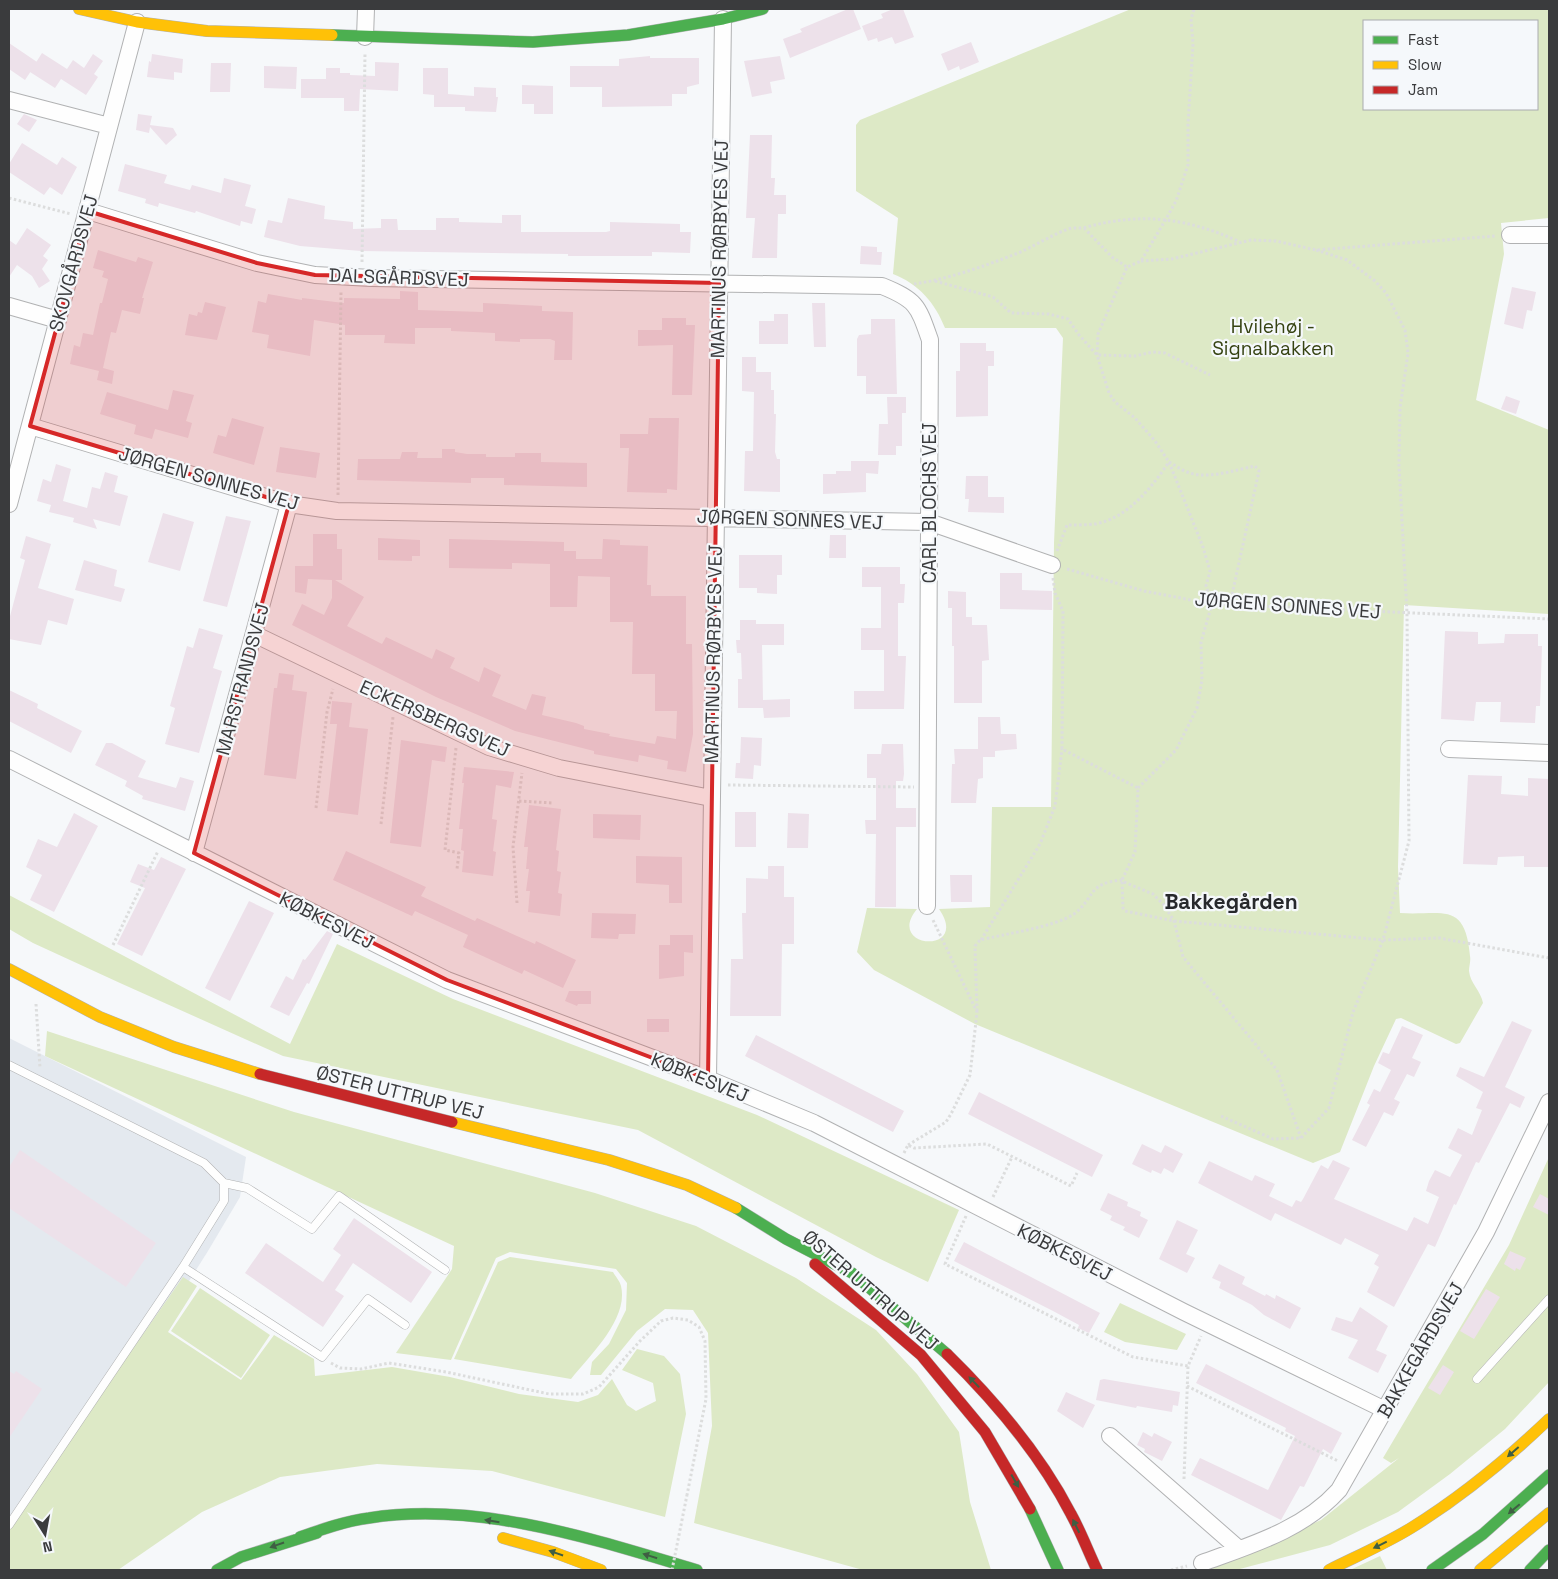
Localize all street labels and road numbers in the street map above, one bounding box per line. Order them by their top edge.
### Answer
street label: MARTINUS RØRBYES VEJ [705,139,734,359]
street label: SKOVGÅRDSVEJ [43,192,104,334]
street label: DALSGÅRDSVEJ [328,263,470,292]
street label: CARL BLOCHS VEJ [917,423,942,583]
street label: JØRGEN SONNES VEJ [116,441,302,516]
street label: JØRGEN SONNES VEJ [696,504,884,535]
street label: MARTINUS RØRBYES VEJ [699,544,728,764]
street label: JØRGEN SONNES VEJ [1194,587,1382,624]
street label: MARSTRANDSVEJ [210,600,275,758]
street label: ECKERSBERGSVEJ [356,674,514,763]
street label: KØBKESVEJ [275,886,378,955]
street label: KØBKESVEJ [647,1047,752,1108]
street label: ØSTER UTTRUP VEJ [313,1060,486,1125]
street label: KØBKESVEJ [1013,1218,1116,1287]
street label: ØSTER UTTRUP VEJ [798,1225,944,1356]
street label: BAKKEGÅRDSVEJ [1371,1278,1469,1423]

